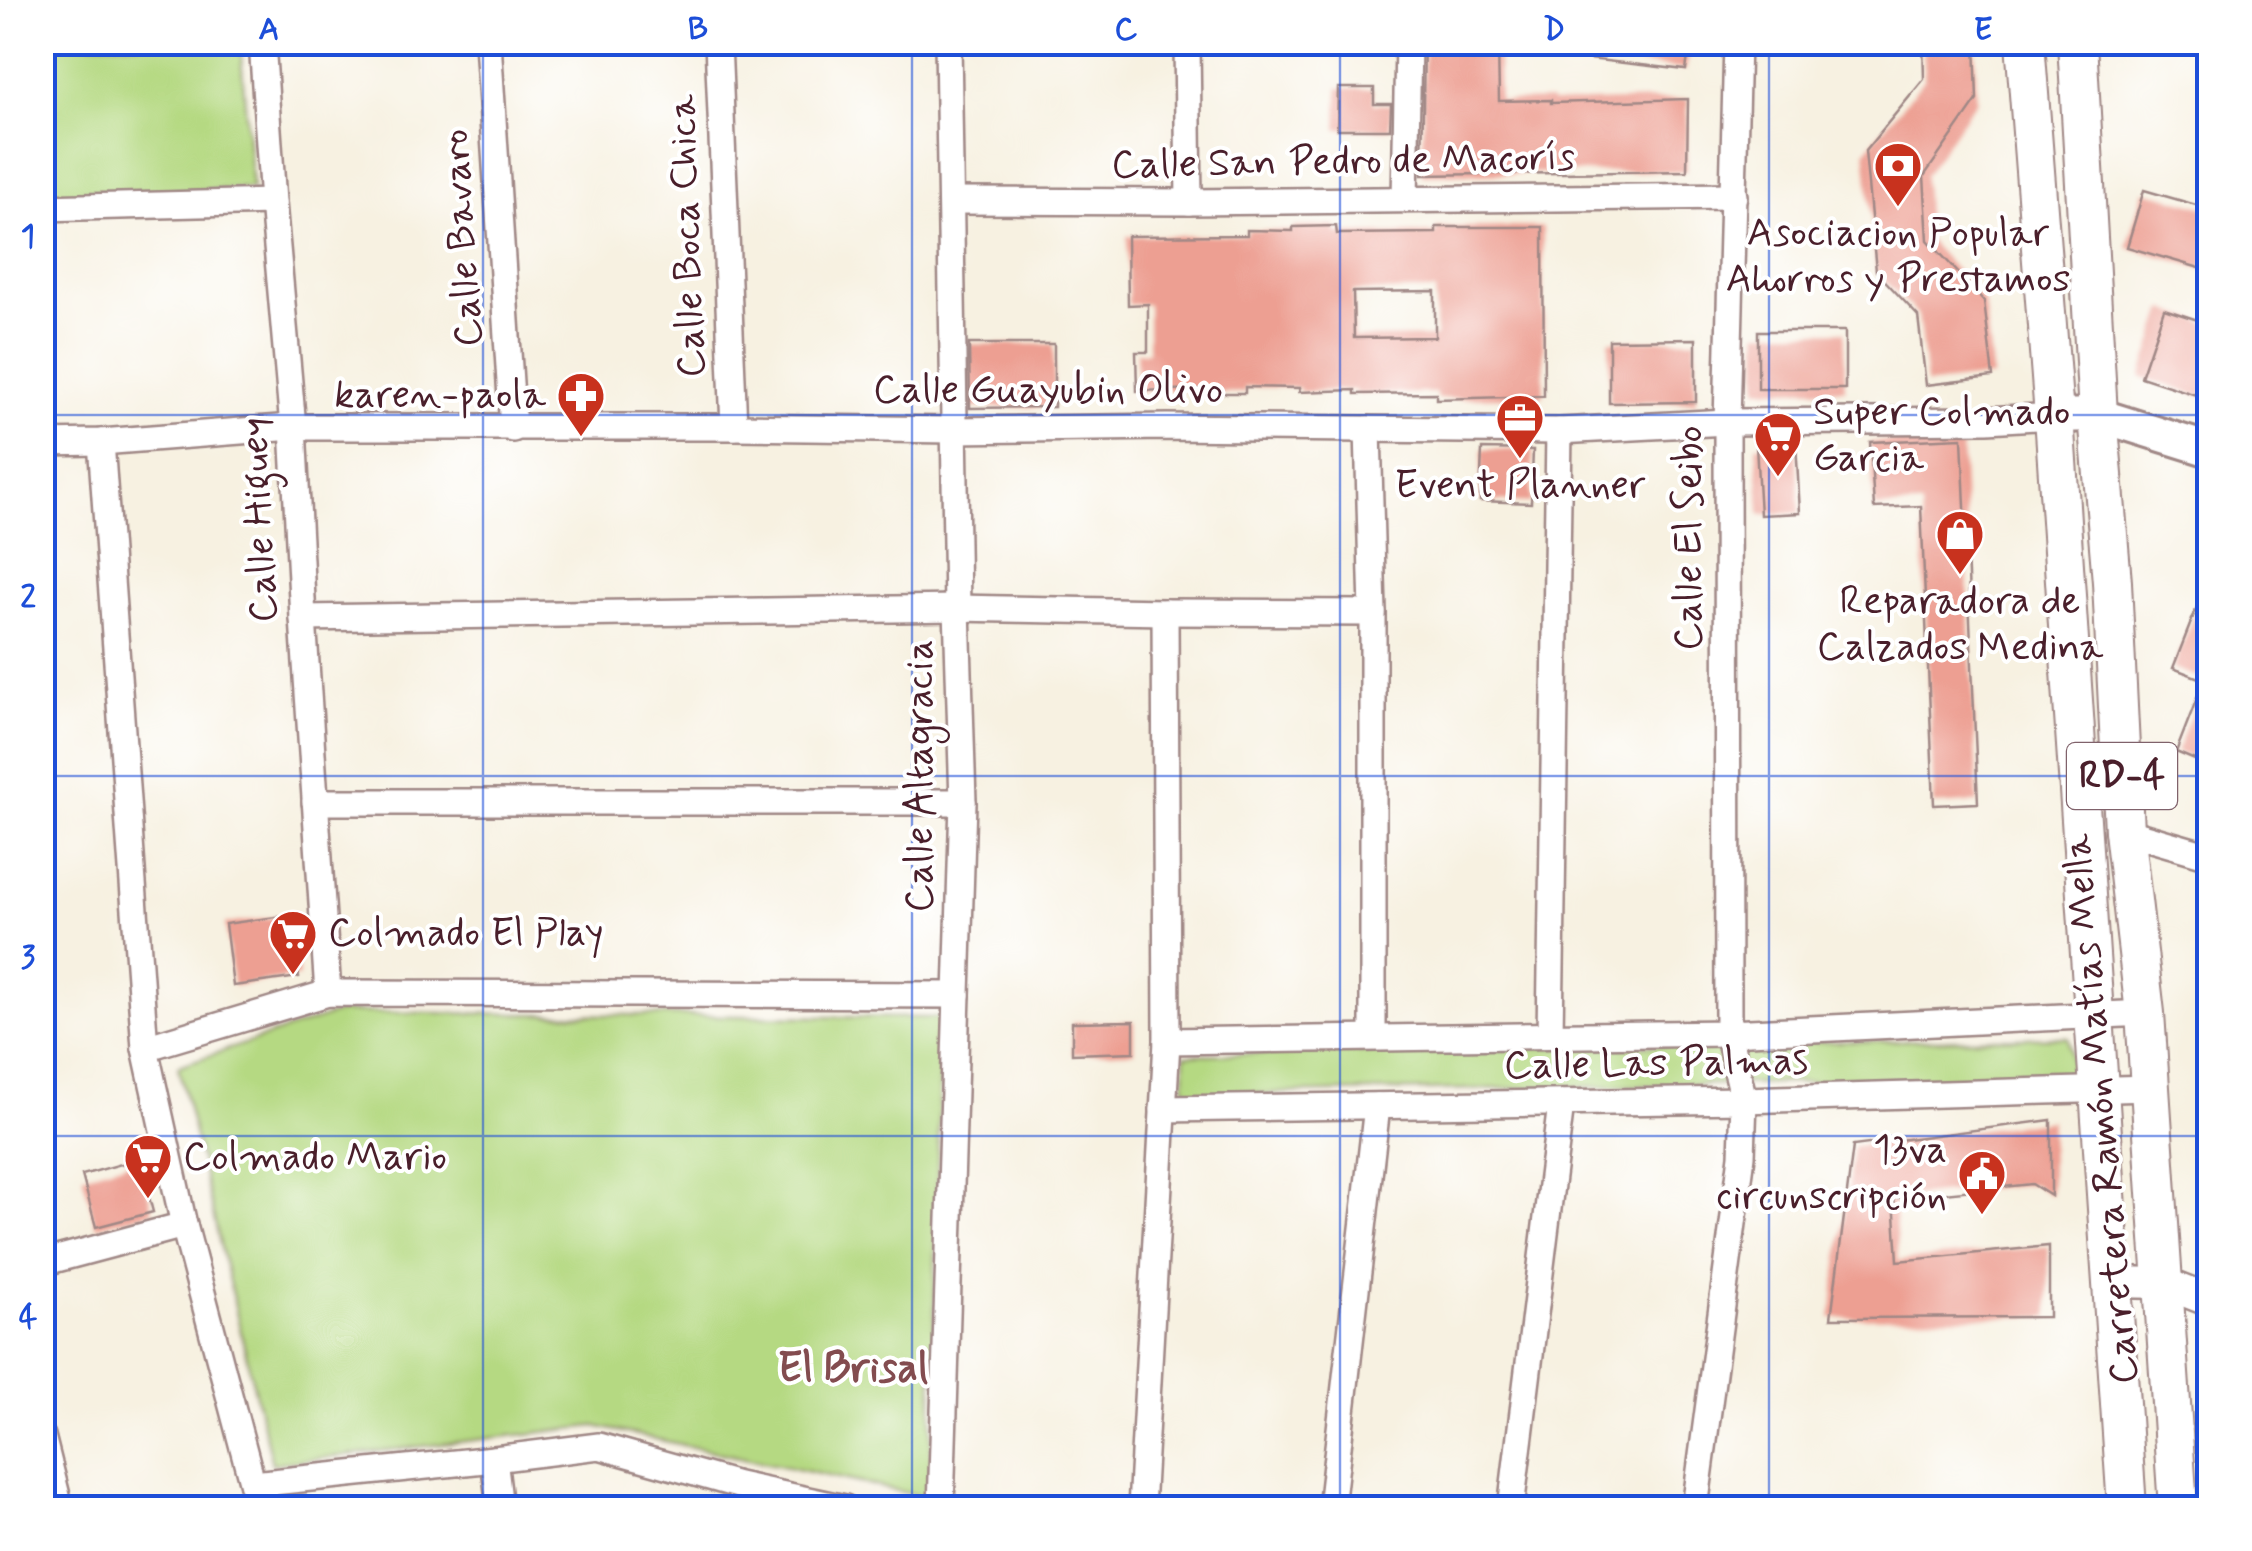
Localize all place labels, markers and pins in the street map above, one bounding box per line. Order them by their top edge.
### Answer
bank icon: Asociacion Popular Ahorros y Prestamos [1872,140,1924,208]
place label: Asociacion Popular Ahorros y Prestamos [1726,208,2070,306]
place label: karen-paola [334,370,547,422]
pharmacy icon: karen-paola [555,370,607,438]
place label: Super Colmado Garcia [1813,387,2070,485]
office icon: Event Planner [1494,392,1546,460]
supermarket icon: Super Colmado Garcia [1752,410,1804,478]
place label: Event Planner [1395,460,1646,512]
shop icon: Reparadora de Calzados Medina [1934,508,1986,576]
place label: Reparadora de Calzados Medina [1817,576,2104,674]
supermarket icon: Colmado El Play [267,908,319,976]
place label: Colmado El Play [328,908,604,960]
place label: 13va circunscripción [1716,1125,1947,1223]
supermarket icon: Colmado Mario [122,1132,174,1200]
place label: Colmado Mario [183,1132,447,1184]
public building icon: 13va circunscripción [1956,1148,2008,1216]

